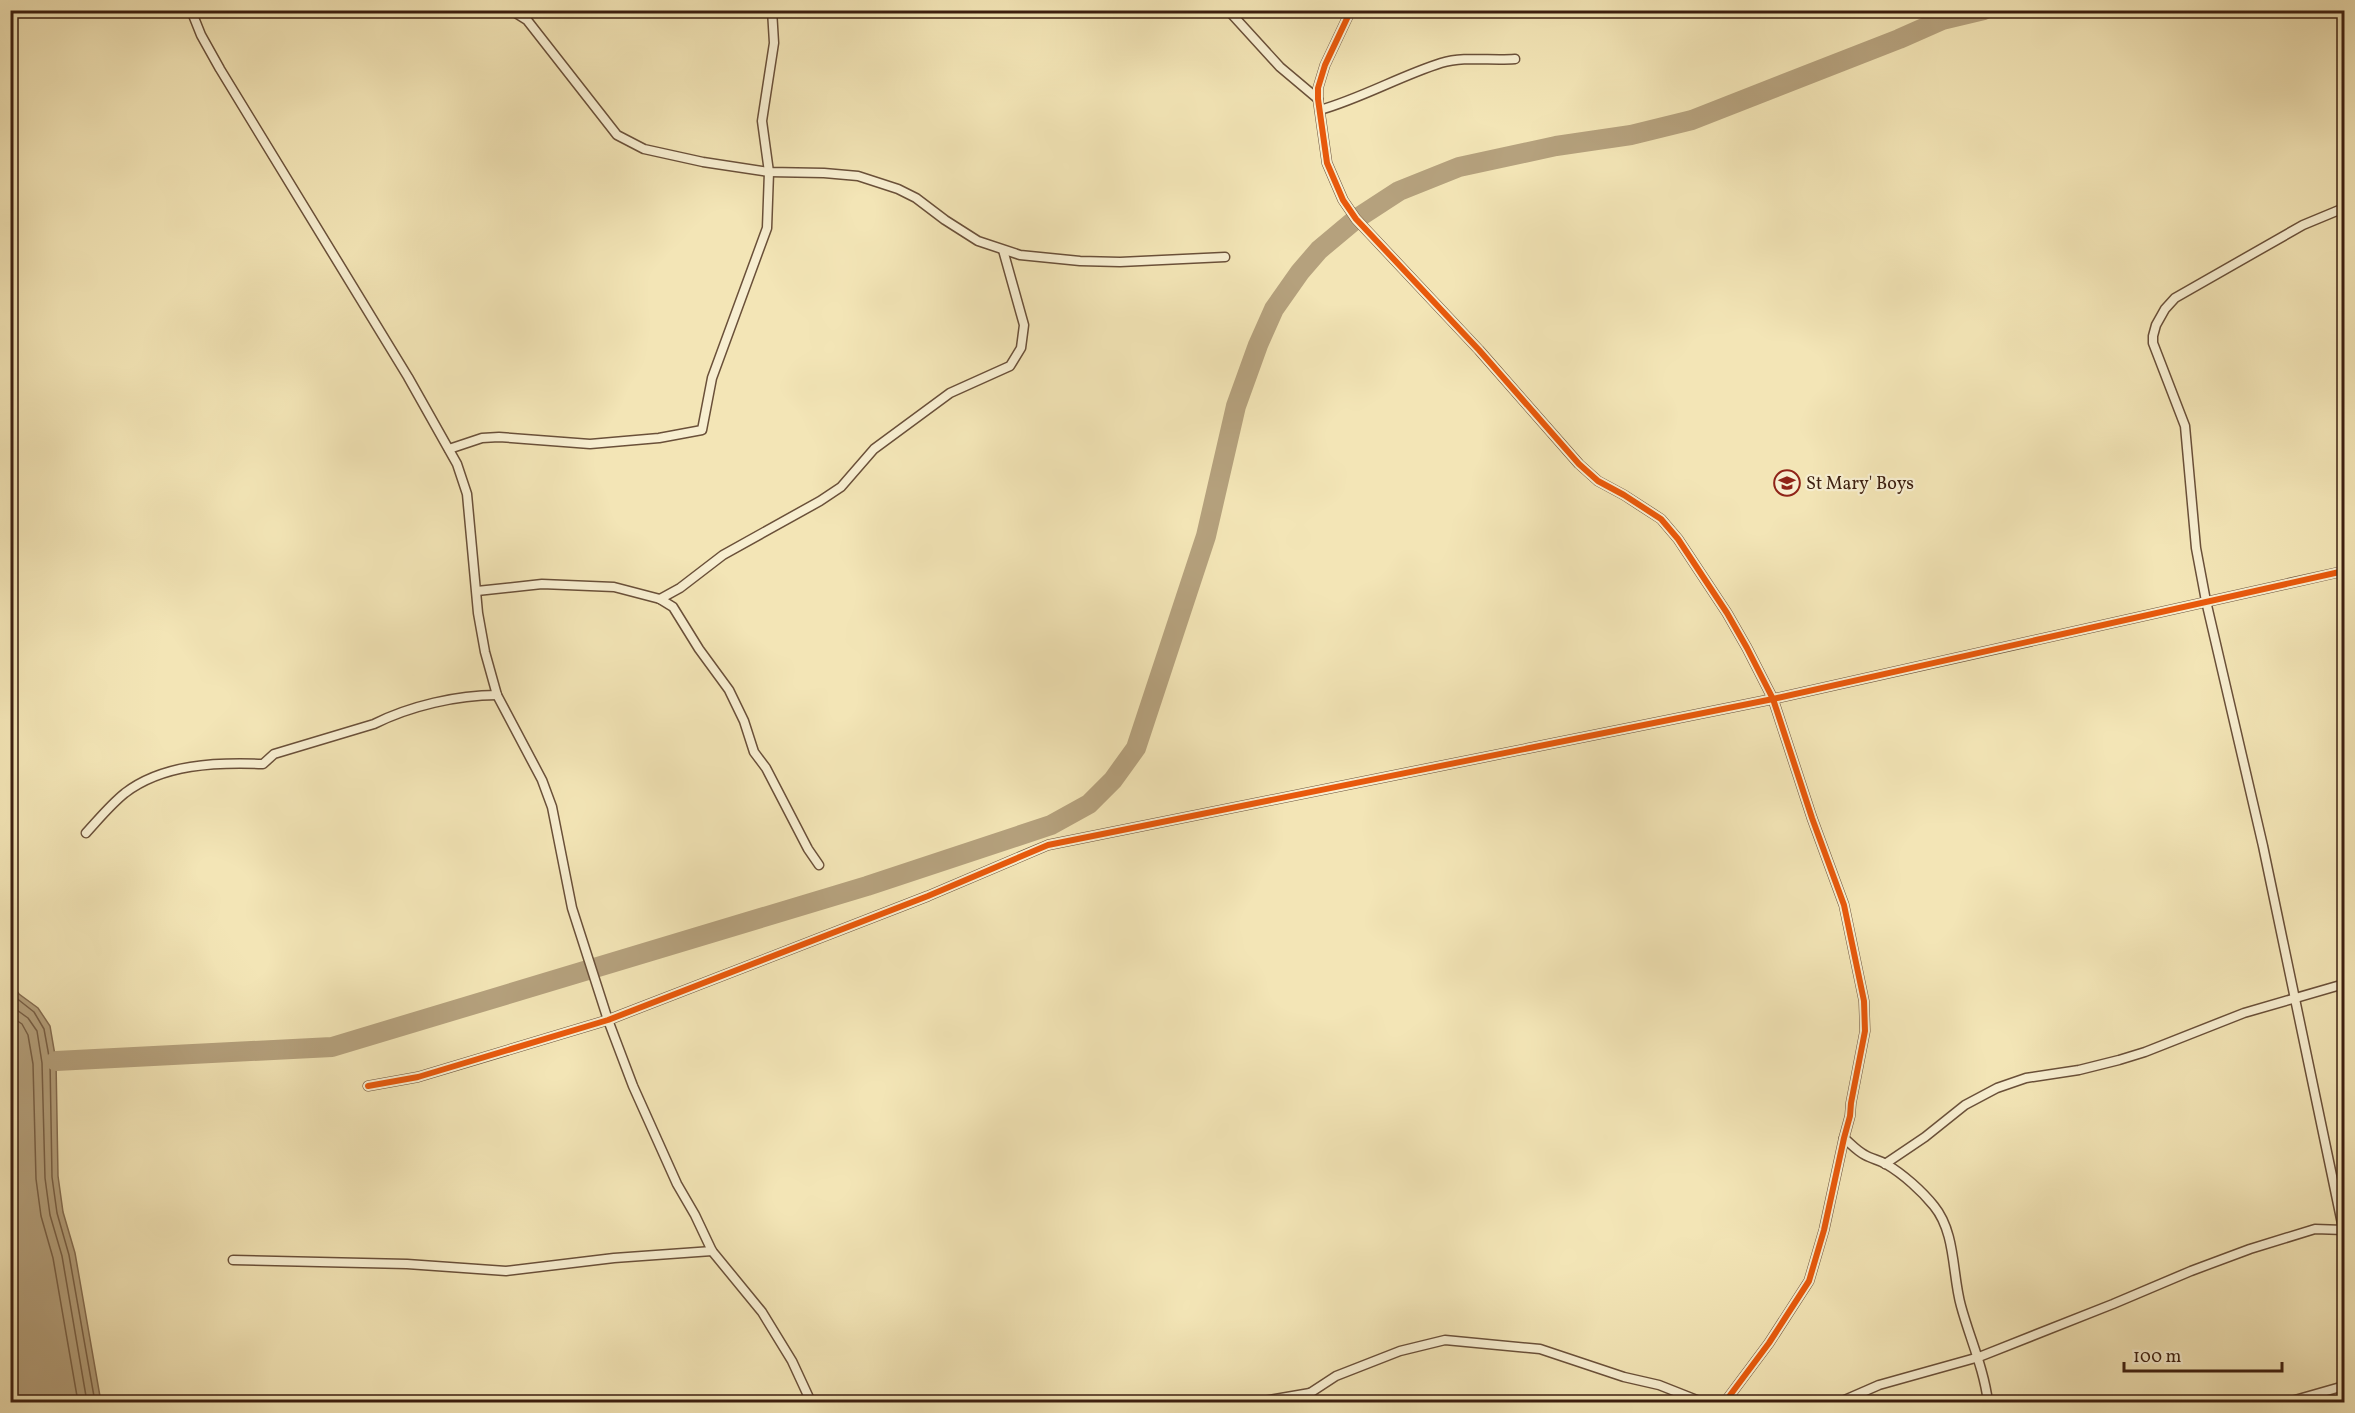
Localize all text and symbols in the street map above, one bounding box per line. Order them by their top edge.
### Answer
school or university icon: St Mary' Boys [1772,468,1802,498]
place label: St Mary' Boys [1806,472,1914,497]
scale bar [2124,1335,2282,1373]
text: 100 m [2133,1345,2182,1370]

